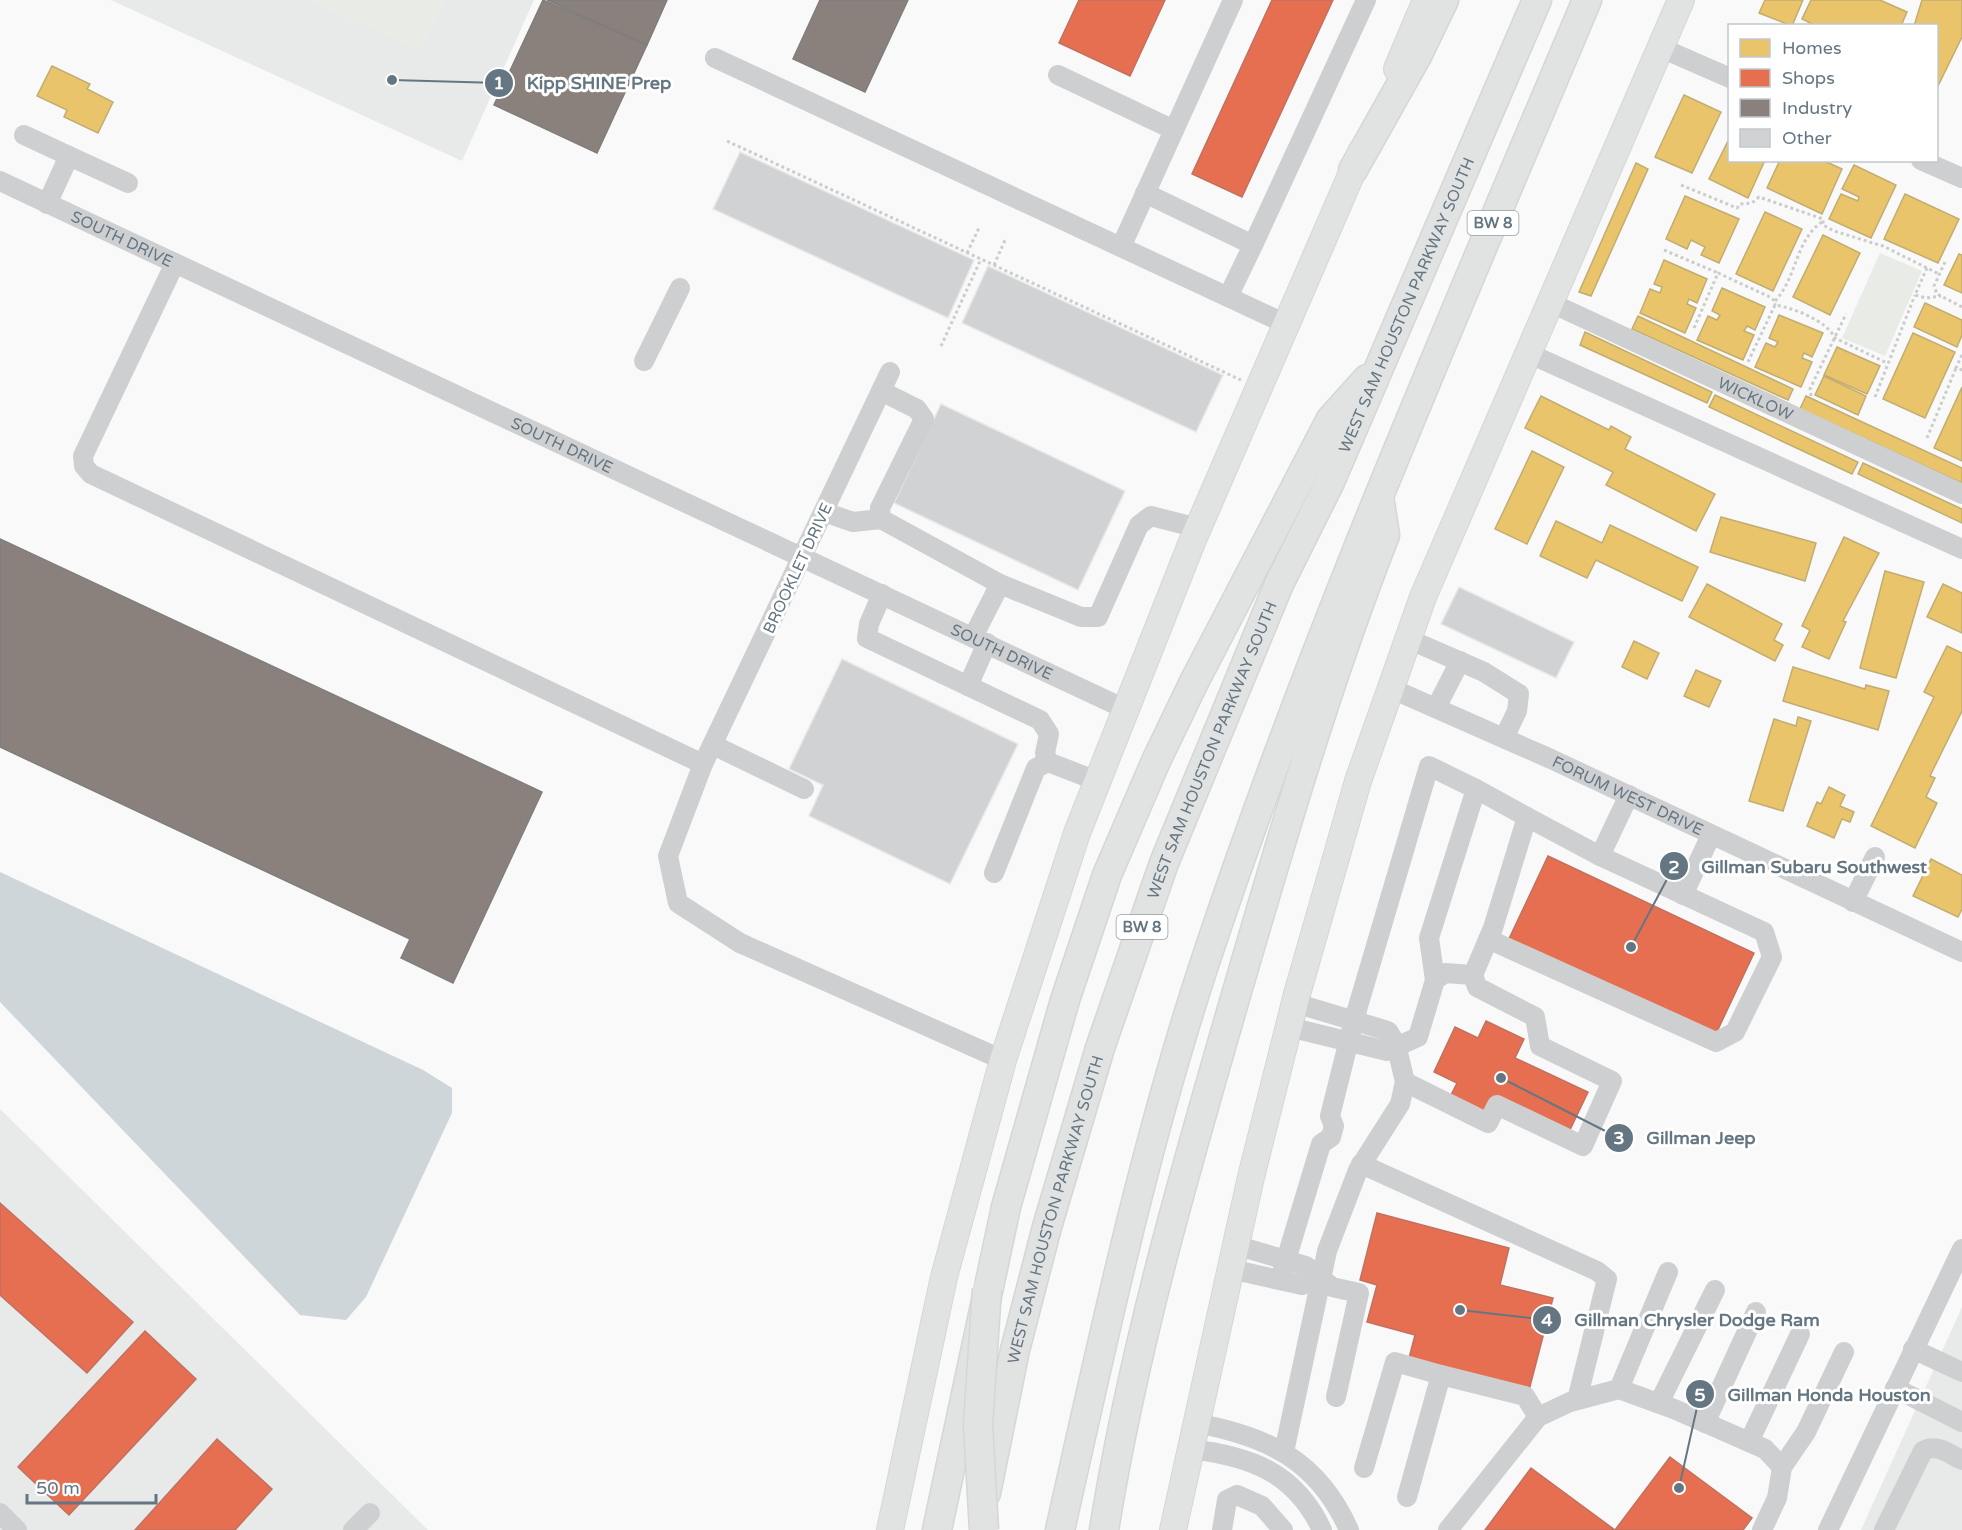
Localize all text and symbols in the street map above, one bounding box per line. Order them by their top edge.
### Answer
legend [1728,24,1938,162]
text: Homes [1782,37,1842,59]
callout: Kipp SHINE Prep [484,65,683,101]
text: Shops [1782,67,1835,89]
text: 1 [493,72,505,94]
text: Kipp SHINE Prep [527,72,671,94]
text: Industry [1782,97,1853,119]
text: Other [1782,127,1832,149]
street label: WEST SAM HOUSTON PARKWAY SOUTH [1335,155,1479,456]
street label: SOUTH DRIVE [68,207,176,272]
road number: BW 8 [1468,211,1518,235]
street label: WICKLOW [1714,373,1796,425]
street label: SOUTH DRIVE [508,413,616,478]
street label: BROOKLET DRIVE [759,500,837,637]
street label: WEST SAM HOUSTON PARKWAY SOUTH [1143,599,1282,902]
street label: SOUTH DRIVE [948,620,1056,685]
street label: FORUM WEST DRIVE [1549,752,1706,840]
callout: Gillman Subaru Southwest [1659,848,1938,884]
text: 2 [1668,856,1680,878]
text: Gillman Subaru Southwest [1701,856,1927,878]
road number: BW 8 [1116,915,1168,939]
street label: WEST SAM HOUSTON PARKWAY SOUTH [1003,1053,1108,1366]
callout: Gillman Jeep [1604,1120,1767,1156]
text: 3 [1613,1127,1625,1149]
text: Gillman Jeep [1646,1127,1756,1149]
callout: Gillman Chrysler Dodge Ram [1532,1302,1832,1338]
text: 4 [1541,1309,1553,1331]
text: Gillman Chrysler Dodge Ram [1574,1309,1820,1331]
callout: Gillman Honda Houston [1685,1376,1942,1412]
text: 5 [1694,1384,1706,1406]
text: Gillman Honda Houston [1727,1384,1931,1406]
scale bar [27,1467,156,1505]
text: 50 m [36,1477,80,1499]

